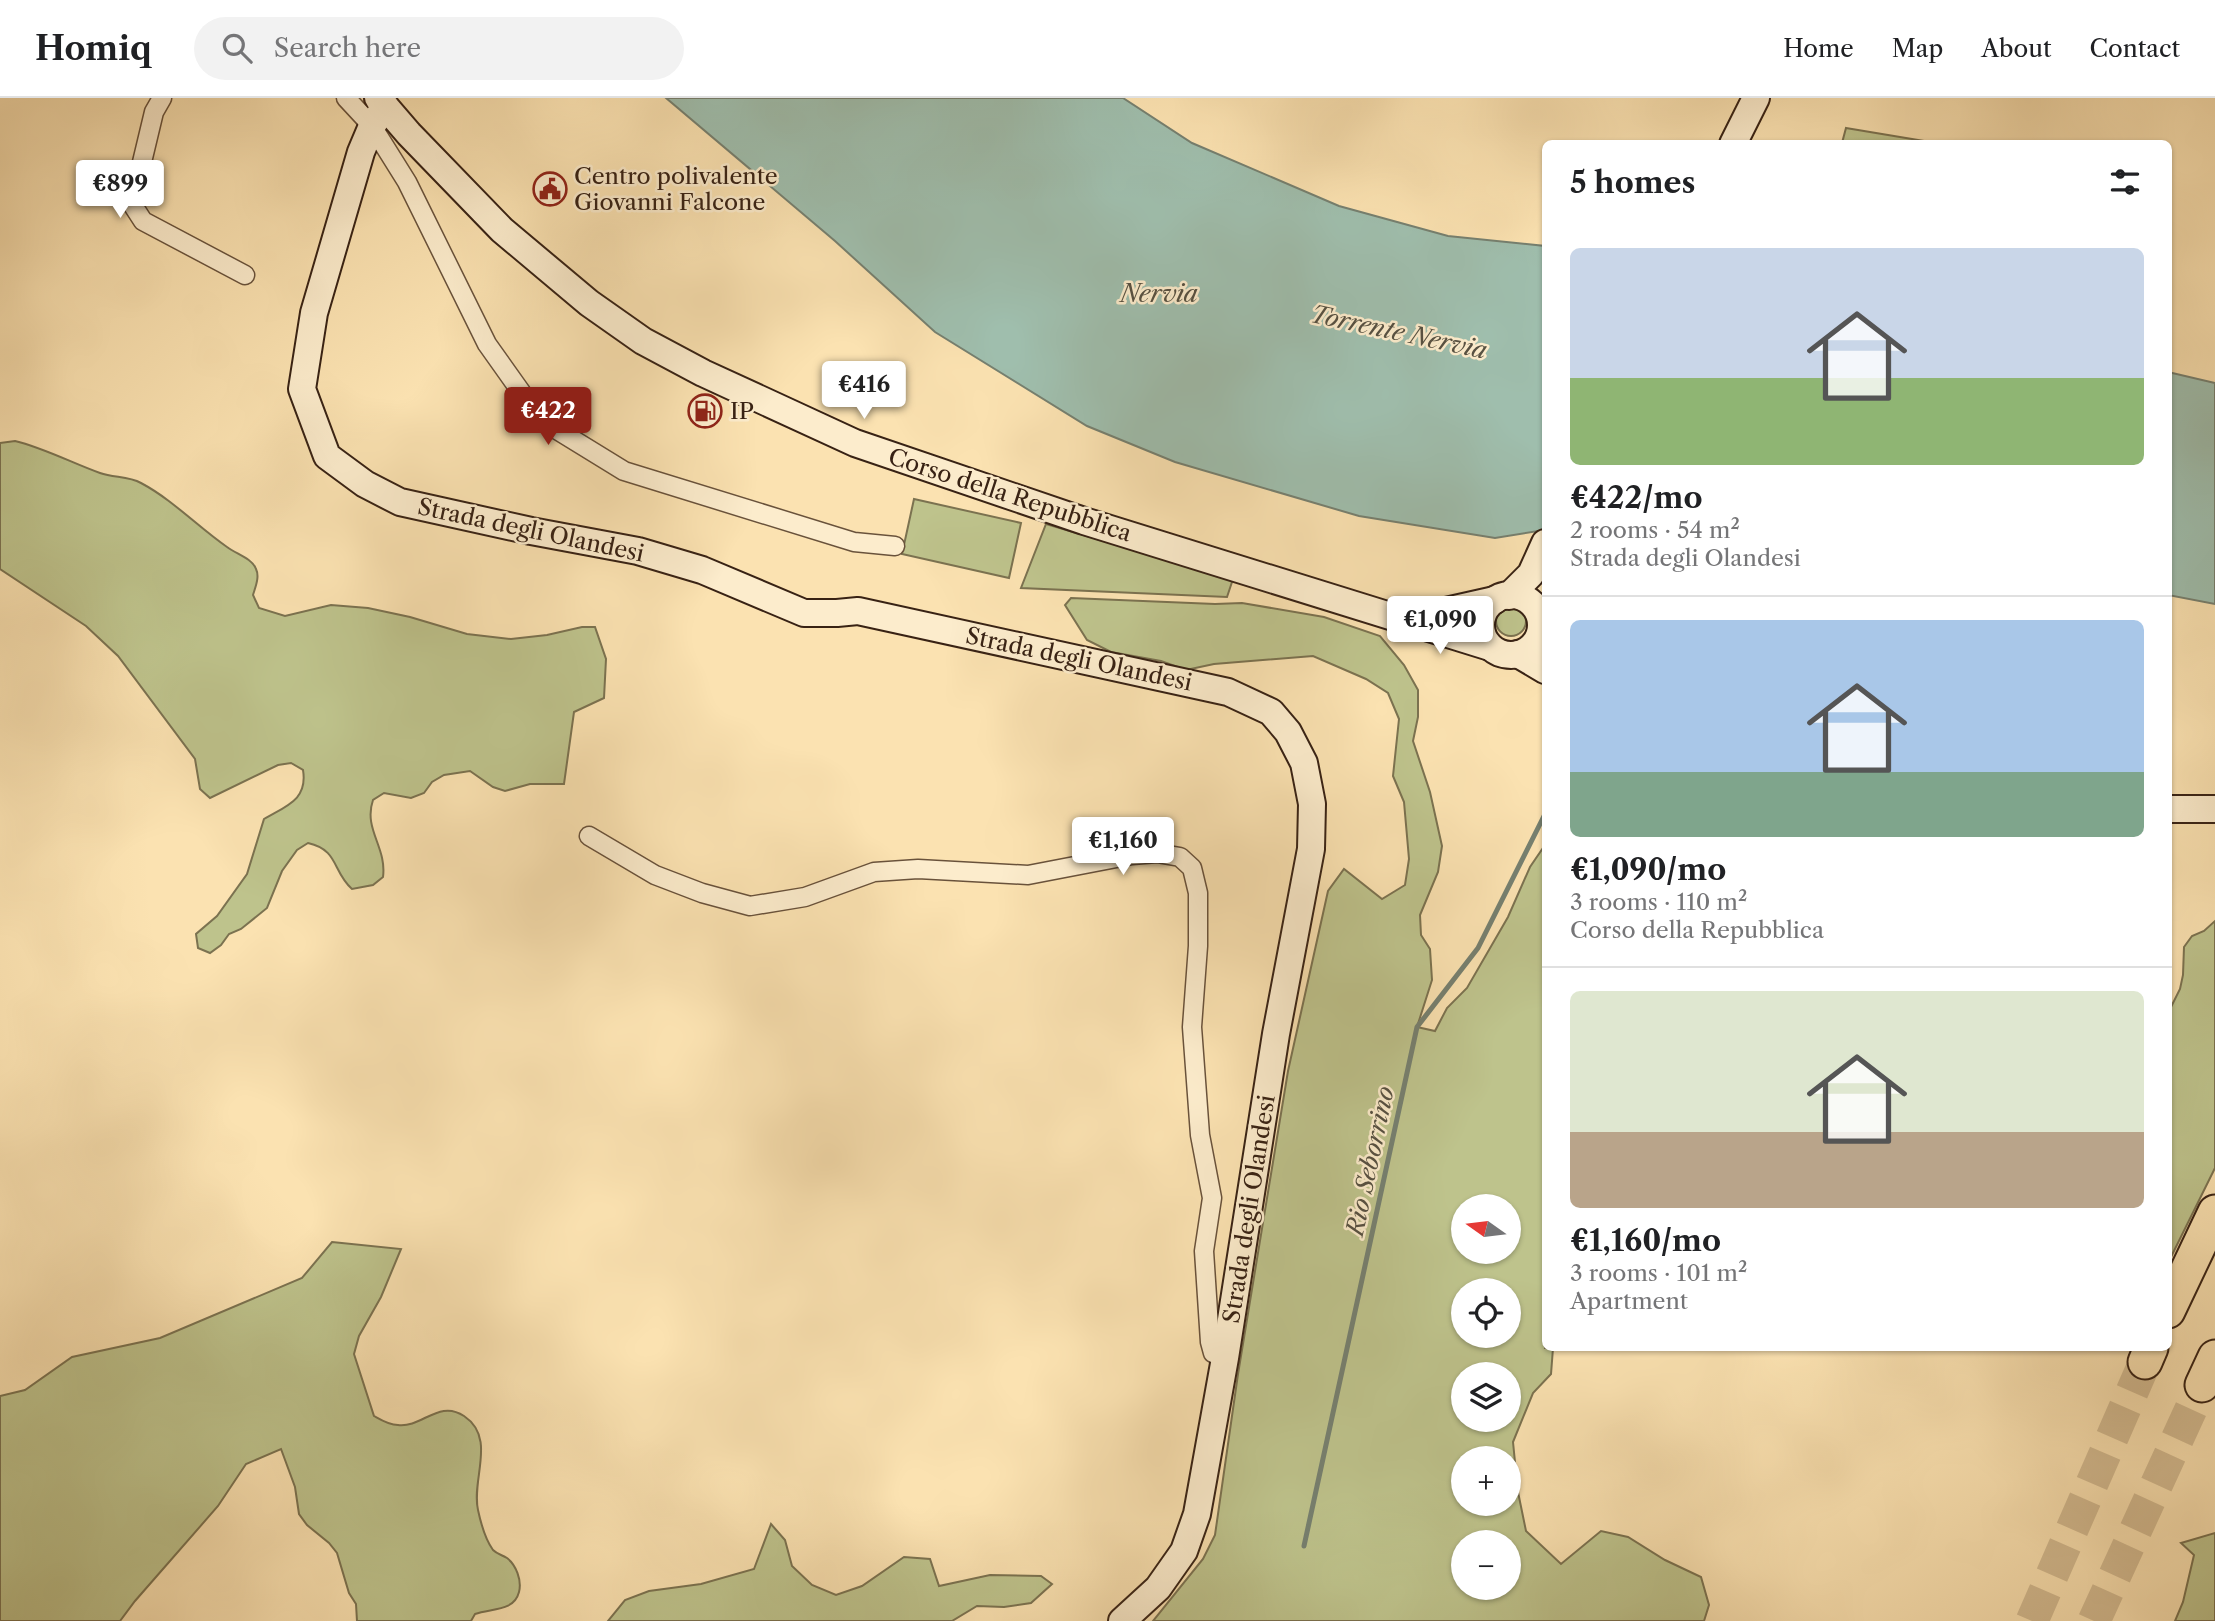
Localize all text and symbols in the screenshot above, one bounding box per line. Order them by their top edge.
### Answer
search box [194,17,684,80]
text: Homiq [35,28,152,69]
icon: search [218,29,256,67]
text: Search here [274,32,421,64]
text: Home [1783,34,1854,63]
text: Map [1892,34,1943,63]
text: About [1981,34,2052,63]
text: Contact [2090,34,2180,63]
pin: €899 [79,160,161,220]
place label: Centro polivalente Giovanni Falcone [574,162,778,216]
icon: filters [2106,163,2144,201]
text: 5 homes [1570,164,1695,201]
text: €899 [92,169,148,197]
public building icon: Centro polivalente Giovanni Falcone [531,170,569,208]
water label: Nervia [1118,279,1198,308]
icon: home [1794,293,1920,419]
water label: Torrente Nervia [1308,299,1490,365]
pin: €416 [823,362,905,421]
text: €416 [838,370,890,398]
pin: €422 [507,388,589,447]
fuel station icon: IP [686,392,724,430]
text: €422 [520,396,576,424]
place label: IP [730,397,754,425]
street label: Corso della Repubblica [885,442,1136,548]
text: €422/mo [1570,479,1702,516]
street label: Strada degli Olandesi [415,492,647,568]
text: 2 rooms · 54 m² [1570,516,1740,544]
text: Strada degli Olandesi [1570,544,1801,572]
pin: €1,090 [1383,596,1497,656]
text: €1,090 [1403,605,1477,633]
street label: Strada degli Olandesi [963,621,1195,697]
icon: home [1794,665,1920,791]
pin: €1,160 [1066,818,1180,877]
text: €1,160 [1088,826,1158,854]
text: €1,090/mo [1570,851,1726,888]
text: 3 rooms · 110 m² [1570,888,1747,916]
text: Corso della Repubblica [1570,916,1824,944]
icon: home [1794,1036,1920,1162]
water label: Rio Seborrino [1340,1084,1400,1240]
street label: Strada degli Olandesi [1217,1093,1281,1325]
north arrow [1451,1194,1521,1264]
map controls [1451,1194,1521,1600]
text: €1,160/mo [1570,1222,1721,1259]
text: 3 rooms · 101 m² [1570,1259,1747,1287]
button: locate [1451,1278,1521,1348]
text: Apartment [1570,1287,1688,1315]
button: layers [1451,1362,1521,1432]
button: + [1451,1446,1521,1516]
button: − [1451,1530,1521,1600]

